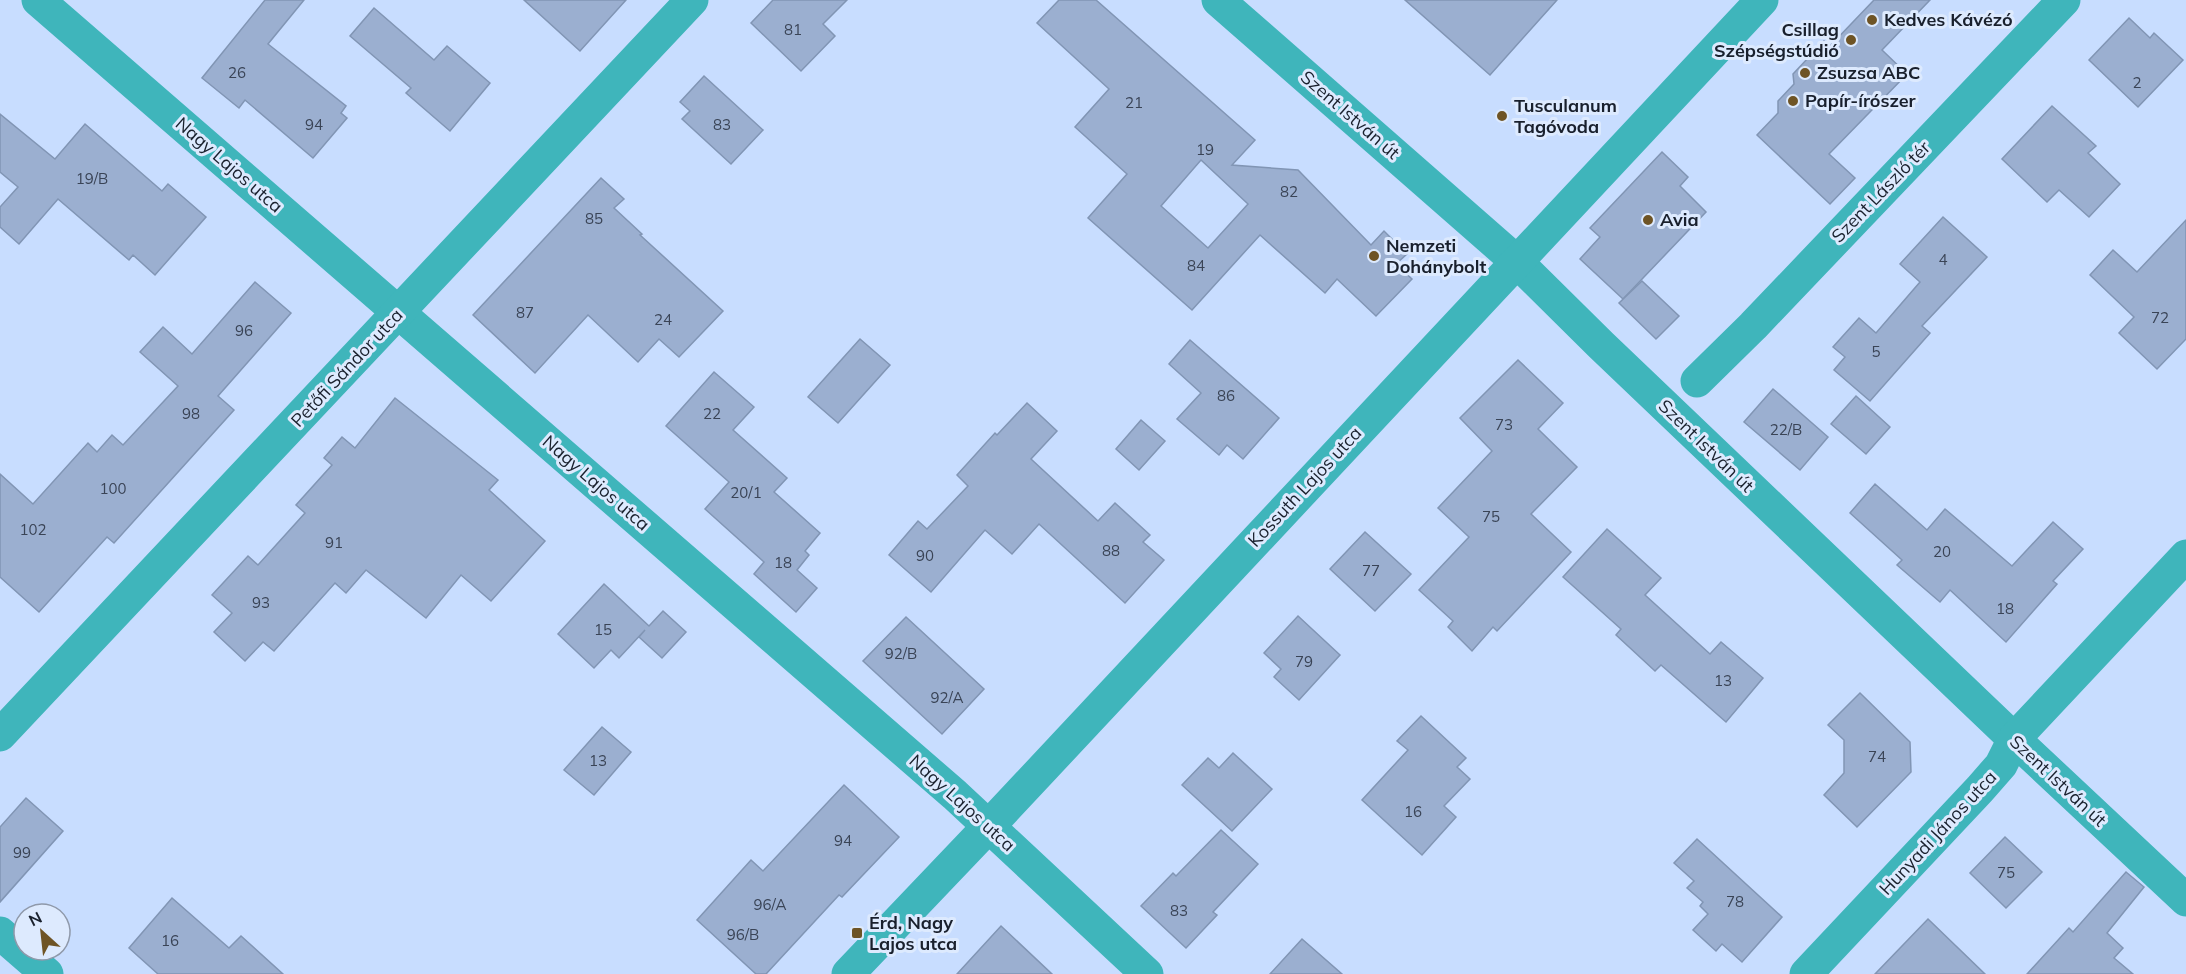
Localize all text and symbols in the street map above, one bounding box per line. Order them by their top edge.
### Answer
place label: Kedves Kávézó [1884,8,2013,31]
marker: Kedves Kávézó [1865,13,1879,27]
place label: Csillag Szépségstúdió [1714,18,1839,62]
house number: 81 [784,20,802,39]
marker: Csillag Szépségstúdió [1844,33,1858,47]
place label: Zsuzsa ABC [1817,61,1920,84]
house number: 26 [228,63,246,82]
street label: Szent István út [1296,65,1405,164]
marker: Zsuzsa ABC [1798,66,1812,80]
house number: 2 [2132,73,2142,92]
place label: Papír-írószer [1805,89,1917,112]
house number: 21 [1125,93,1143,112]
place label: Tusculanum Tagóvoda [1514,94,1617,138]
marker: Papír-írószer [1786,94,1800,108]
marker: Tusculanum Tagóvoda [1495,109,1509,123]
street label: Nagy Lajos utca [171,112,288,217]
house number: 94 [305,115,323,134]
house number: 83 [713,115,731,134]
street label: Szent László tér [1826,136,1935,247]
house number: 19 [1196,140,1214,159]
house number: 19/B [76,169,108,188]
house number: 82 [1280,182,1298,201]
place label: Avia [1660,208,1699,231]
house number: 85 [585,209,603,228]
marker: Avia [1641,213,1655,227]
place label: Nemzeti Dohánybolt [1386,234,1486,278]
marker: Nemzeti Dohánybolt [1367,249,1381,263]
house number: 4 [1938,250,1948,269]
house number: 84 [1187,256,1205,275]
house number: 87 [516,303,534,322]
street label: Petőfi Sándor utca [286,304,407,432]
house number: 72 [2151,308,2169,327]
house number: 24 [654,310,672,329]
house number: 96 [235,321,253,340]
house number: 5 [1871,342,1881,361]
house number: 86 [1217,386,1235,405]
street label: Szent István út [1654,394,1759,497]
house number: 98 [182,404,200,423]
house number: 22 [703,404,721,423]
house number: 73 [1495,415,1513,434]
house number: 22/B [1770,420,1802,439]
street label: Kossuth Lajos utca [1243,422,1366,552]
street label: Nagy Lajos utca [538,430,655,535]
house number: 100 [99,479,127,498]
house number: 20/1 [730,483,762,502]
house number: 75 [1482,507,1500,526]
house number: 102 [19,520,47,539]
house number: 91 [325,533,343,552]
house number: 88 [1102,541,1120,560]
house number: 20 [1933,542,1951,561]
house number: 90 [916,546,934,565]
house number: 18 [774,553,792,572]
house number: 77 [1362,561,1380,580]
house number: 93 [252,593,270,612]
house number: 18 [1996,599,2014,618]
house number: 15 [594,620,612,639]
house number: 92/B [885,644,917,663]
house number: 79 [1295,652,1313,671]
house number: 13 [1714,671,1732,690]
house number: 92/A [930,688,964,707]
street label: Szent István út [2005,730,2111,831]
house number: 74 [1868,747,1886,766]
street label: Nagy Lajos utca [905,749,1020,856]
house number: 13 [589,751,607,770]
street label: Hunyadi János utca [1874,766,2001,900]
house number: 16 [1404,802,1422,821]
house number: 94 [834,831,852,850]
house number: 99 [13,843,31,862]
house number: 75 [1997,863,2015,882]
house number: 78 [1726,892,1744,911]
house number: 96/A [753,895,787,914]
house number: 83 [1170,901,1188,920]
north arrow [12,902,72,962]
text: N [25,907,45,930]
place label: Érd, Nagy Lajos utca [869,911,957,955]
house number: 96/B [727,925,759,944]
marker: Érd, Nagy Lajos utca [850,926,864,940]
house number: 16 [161,931,179,950]

